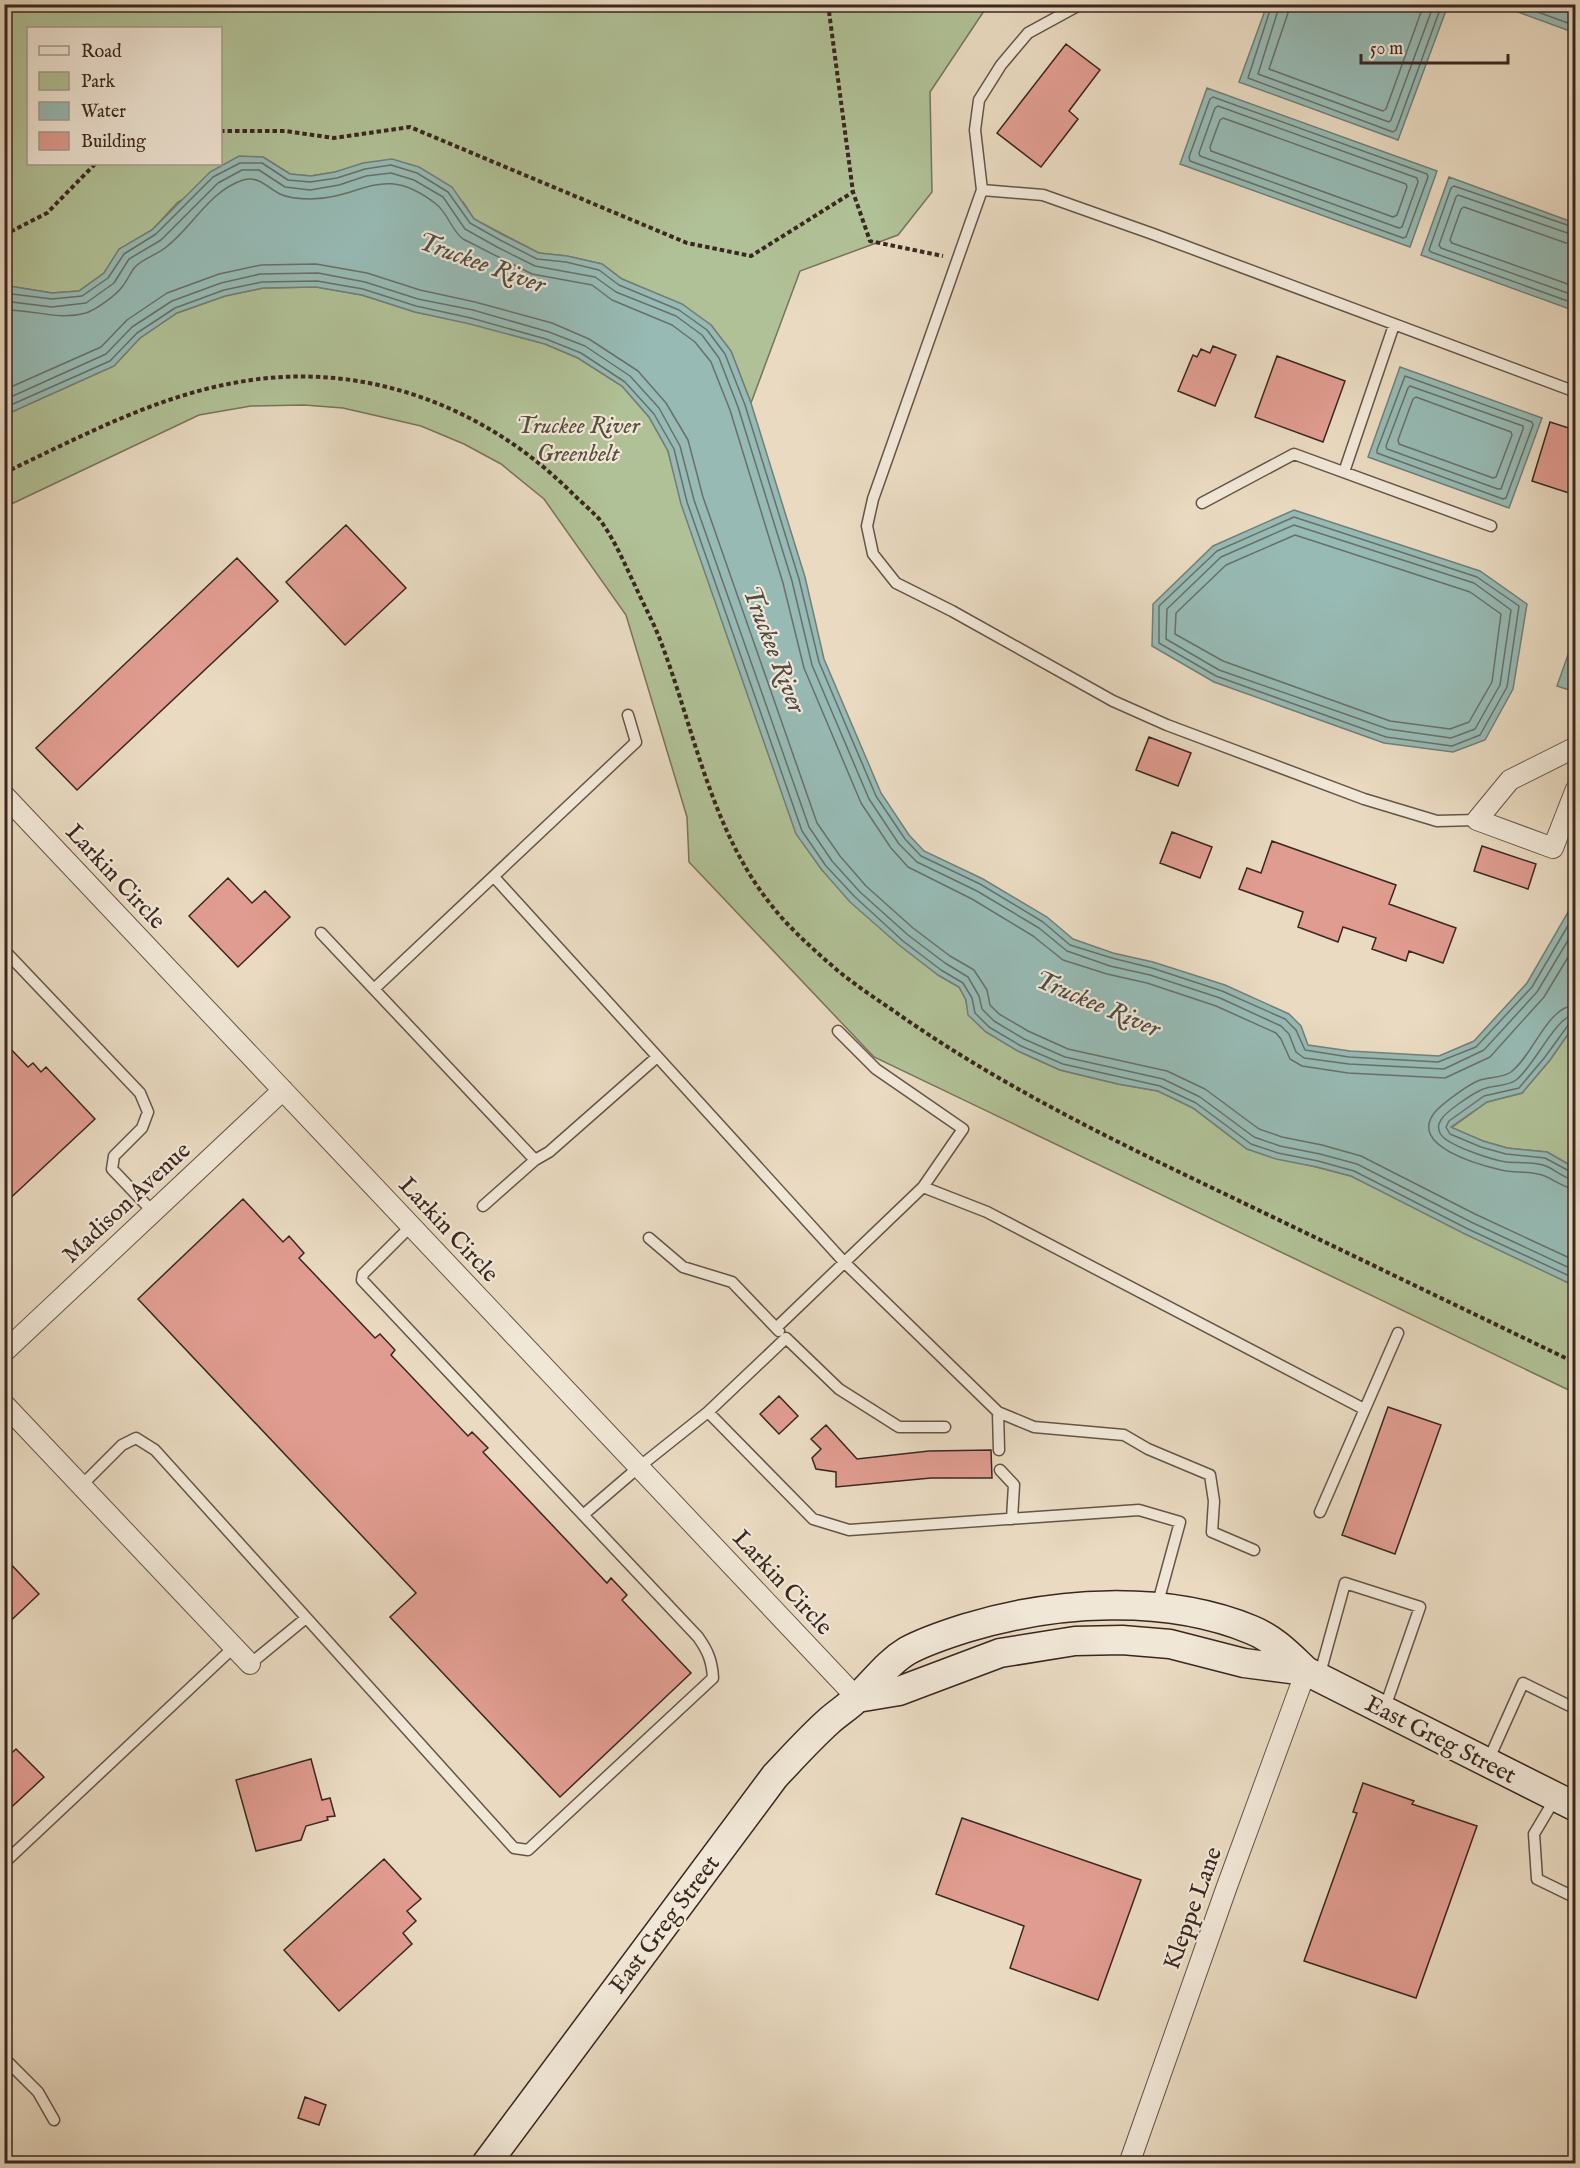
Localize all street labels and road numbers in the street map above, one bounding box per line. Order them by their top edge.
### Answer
street label: Larkin Circle [58,818,172,936]
street label: Madison Avenue [56,1136,198,1271]
street label: Larkin Circle [391,1171,505,1289]
street label: Larkin Circle [725,1524,839,1642]
street label: East Greg Street [1359,1689,1521,1792]
street label: Kleppe Lane [1157,1843,1230,1974]
street label: East Greg Street [603,1849,727,2000]

